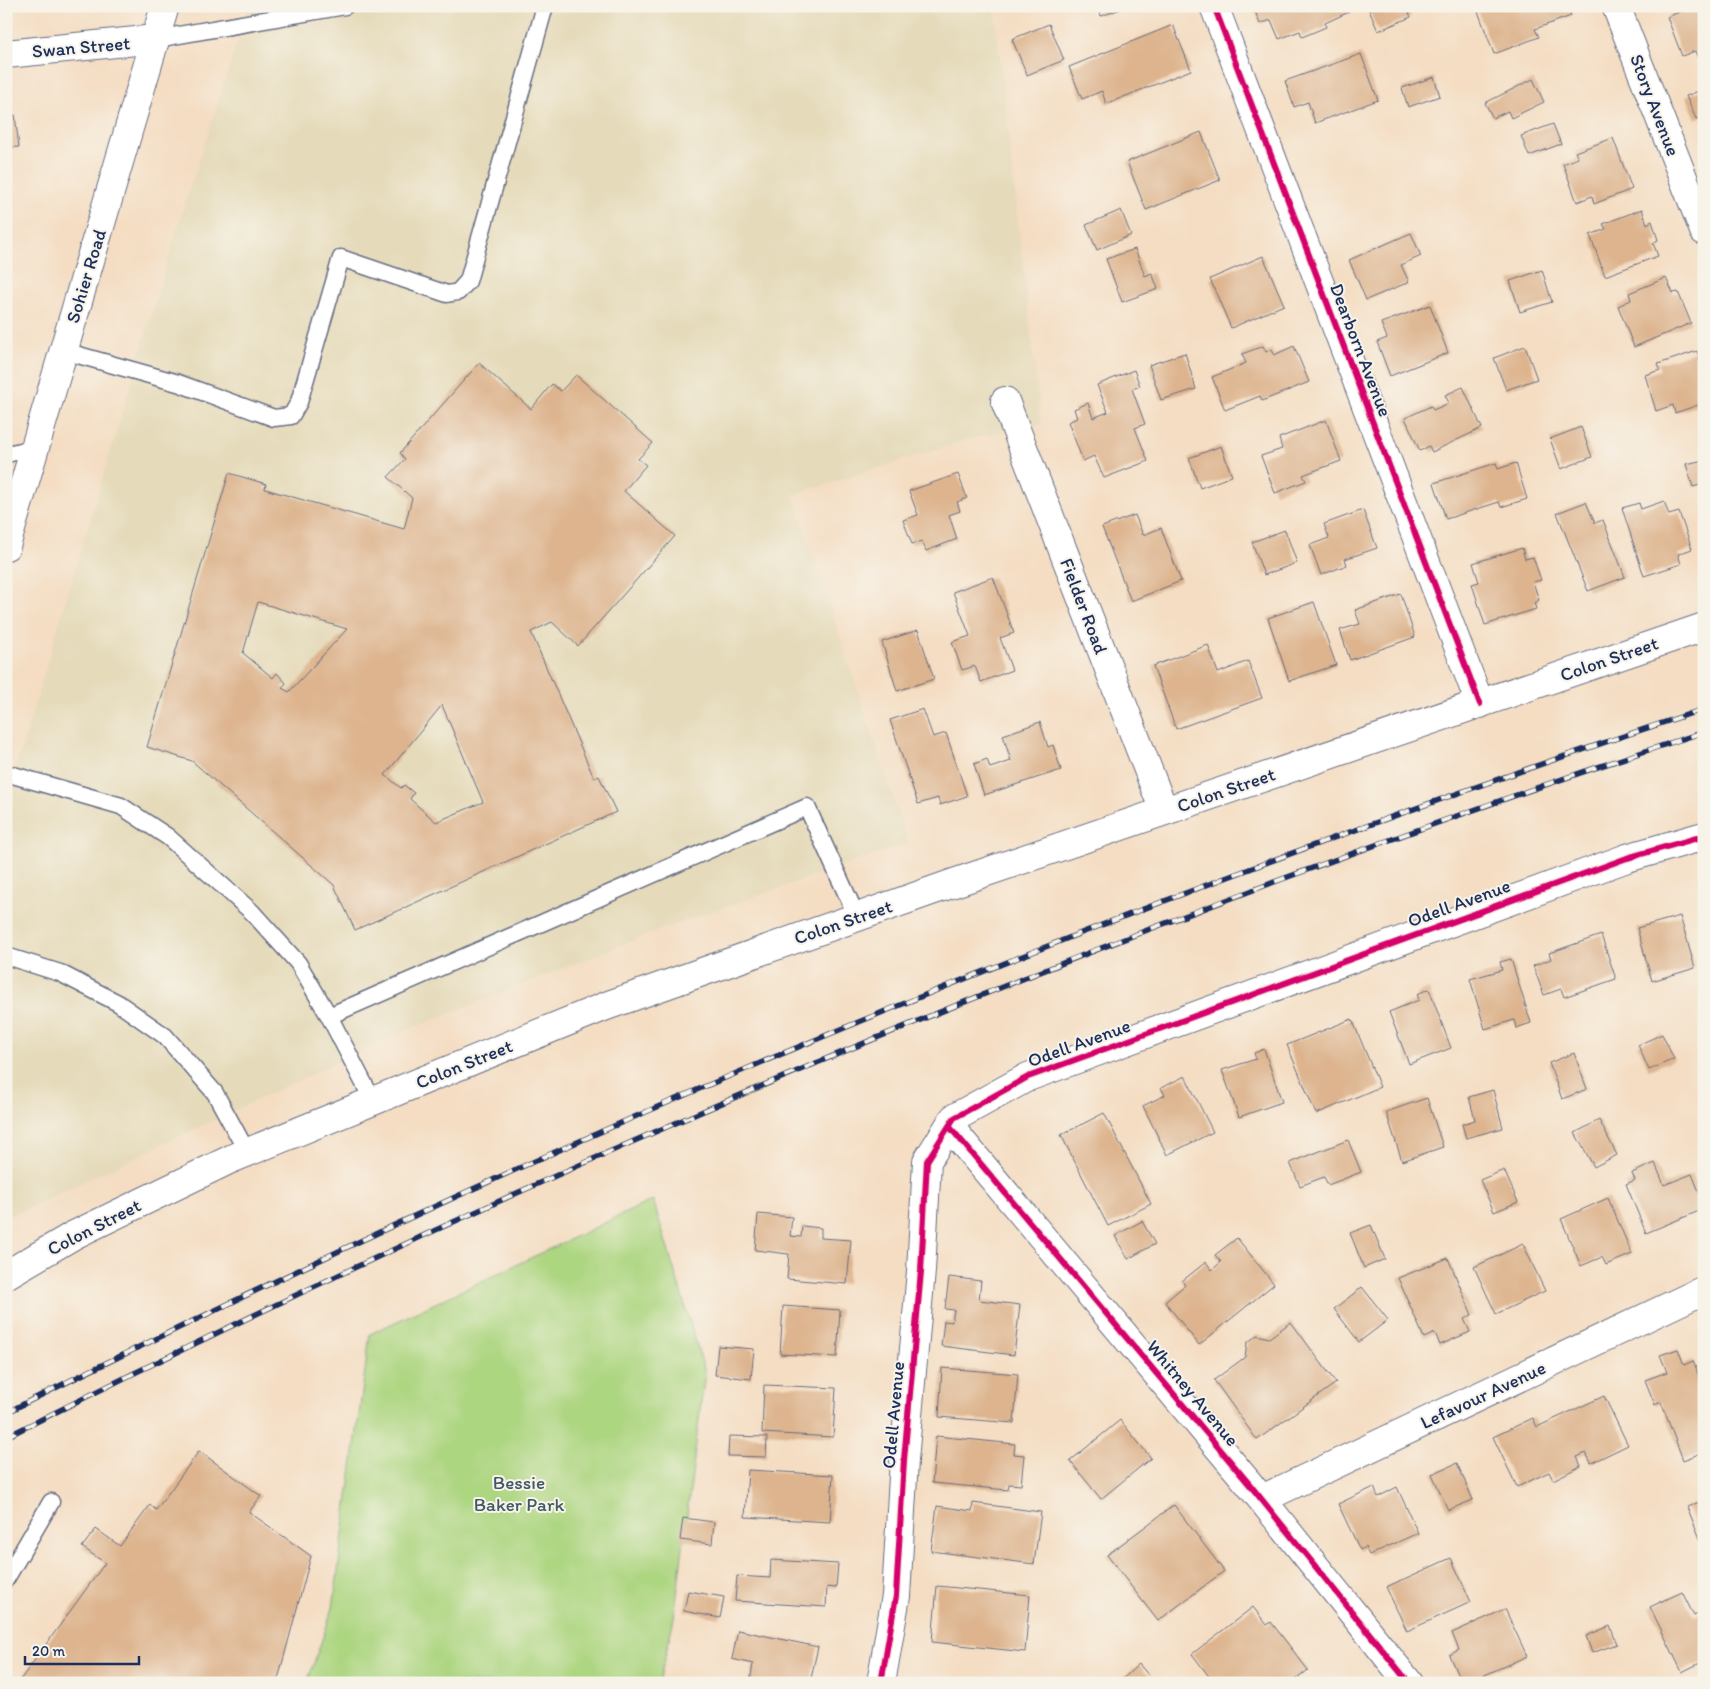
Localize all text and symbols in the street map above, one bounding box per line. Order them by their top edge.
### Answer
street label: Swan Street [31,31,131,63]
street label: Story Avenue [1625,51,1685,159]
street label: Sohier Road [61,226,111,326]
street label: Dearborn Avenue [1325,280,1397,420]
street label: Fielder Road [1055,555,1113,658]
street label: Colon Street [1557,632,1661,686]
street label: Colon Street [1174,763,1278,817]
street label: Odell Avenue [1404,874,1514,932]
street label: Colon Street [791,895,895,949]
street label: Odell Avenue [1024,1014,1134,1072]
street label: Colon Street [412,1034,516,1094]
street label: Colon Street [43,1194,145,1260]
street label: Whitney Avenue [1142,1335,1244,1451]
street label: Lefavour Avenue [1417,1356,1549,1434]
street label: Odell Avenue [877,1360,909,1470]
park label: Bessie Baker Park [474,1471,564,1516]
scale bar [25,1634,139,1666]
text: 20 m [32,1642,66,1660]

